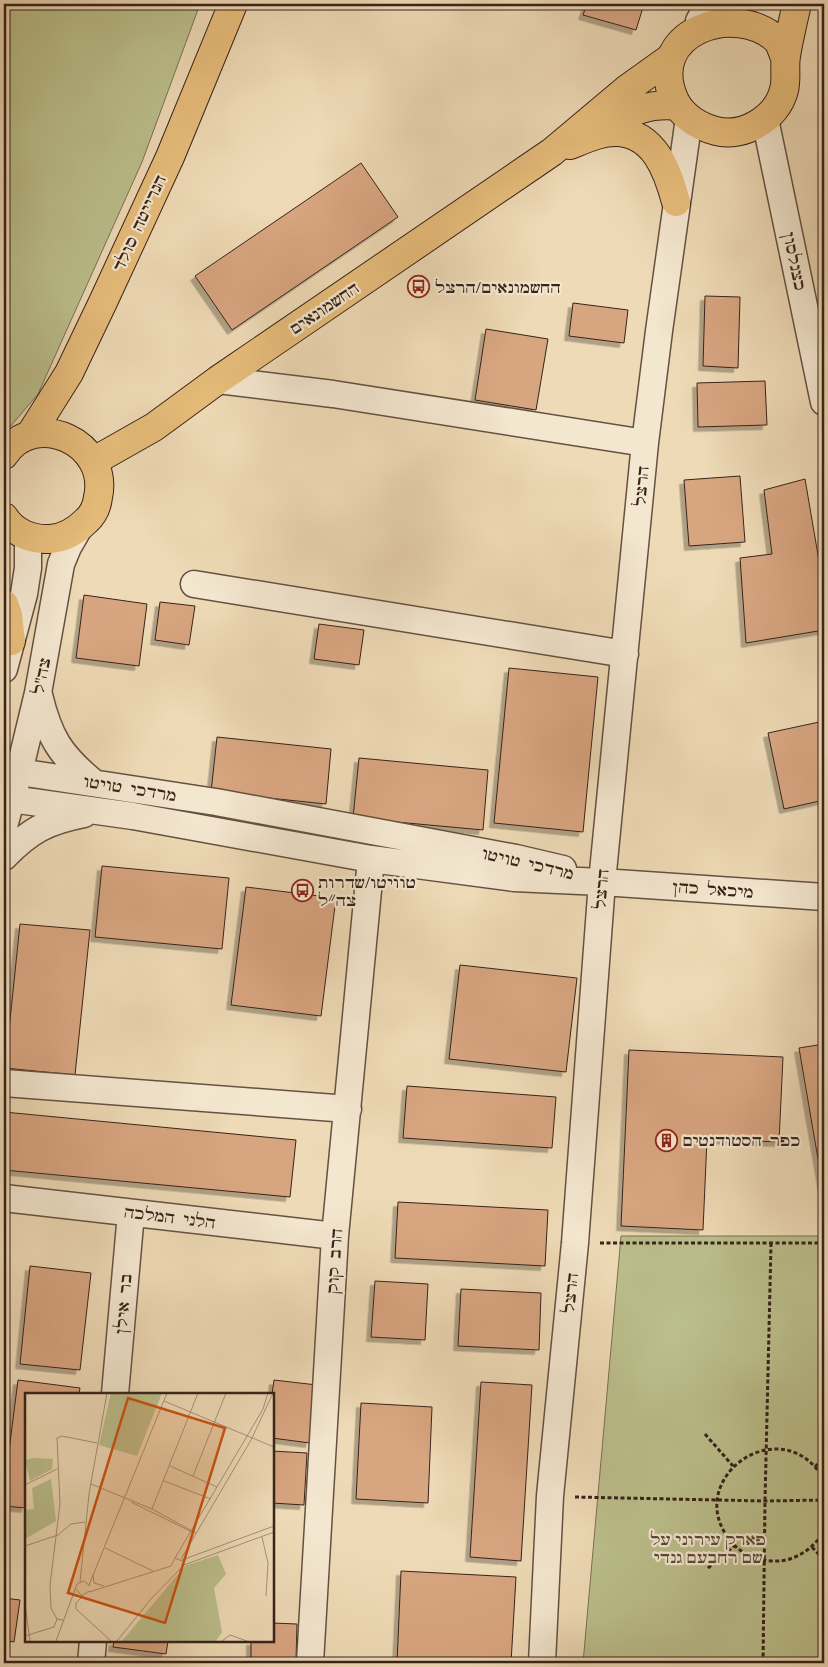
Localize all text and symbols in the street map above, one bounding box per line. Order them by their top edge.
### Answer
street label: הנרייטה סולד [108,171,172,275]
street label: כצנלסון [777,230,811,293]
bus stop icon: החשמונאים/הרצל [407,275,431,299]
street label: החשמונאים [285,277,364,340]
place label: החשמונאים/הרצל [435,277,561,299]
street label: הרצל [629,465,655,507]
street label: צה"ל [28,656,56,696]
street label: מרדכי טויטו [82,771,178,807]
street label: מרדכי טויטו [479,843,576,885]
street label: הרצל [589,868,615,910]
place label: טוויטו/שדרות צה״ל [318,872,416,912]
street label: מיכאל כהן [671,876,754,904]
bus stop icon: טוויטו/שדרות צה״ל [290,879,314,903]
building icon: כפר הסטודנטים [654,1128,678,1152]
place label: כפר הסטודנטים [682,1130,800,1152]
street label: הלני המלכה [123,1201,217,1234]
street label: הרב קוק [322,1228,348,1294]
street label: הרצל [558,1272,584,1314]
street label: בר אילן [110,1273,138,1336]
inset map [25,1393,274,1642]
park label: פארק עירוני על שם רחבעם גנדי [650,1529,766,1569]

